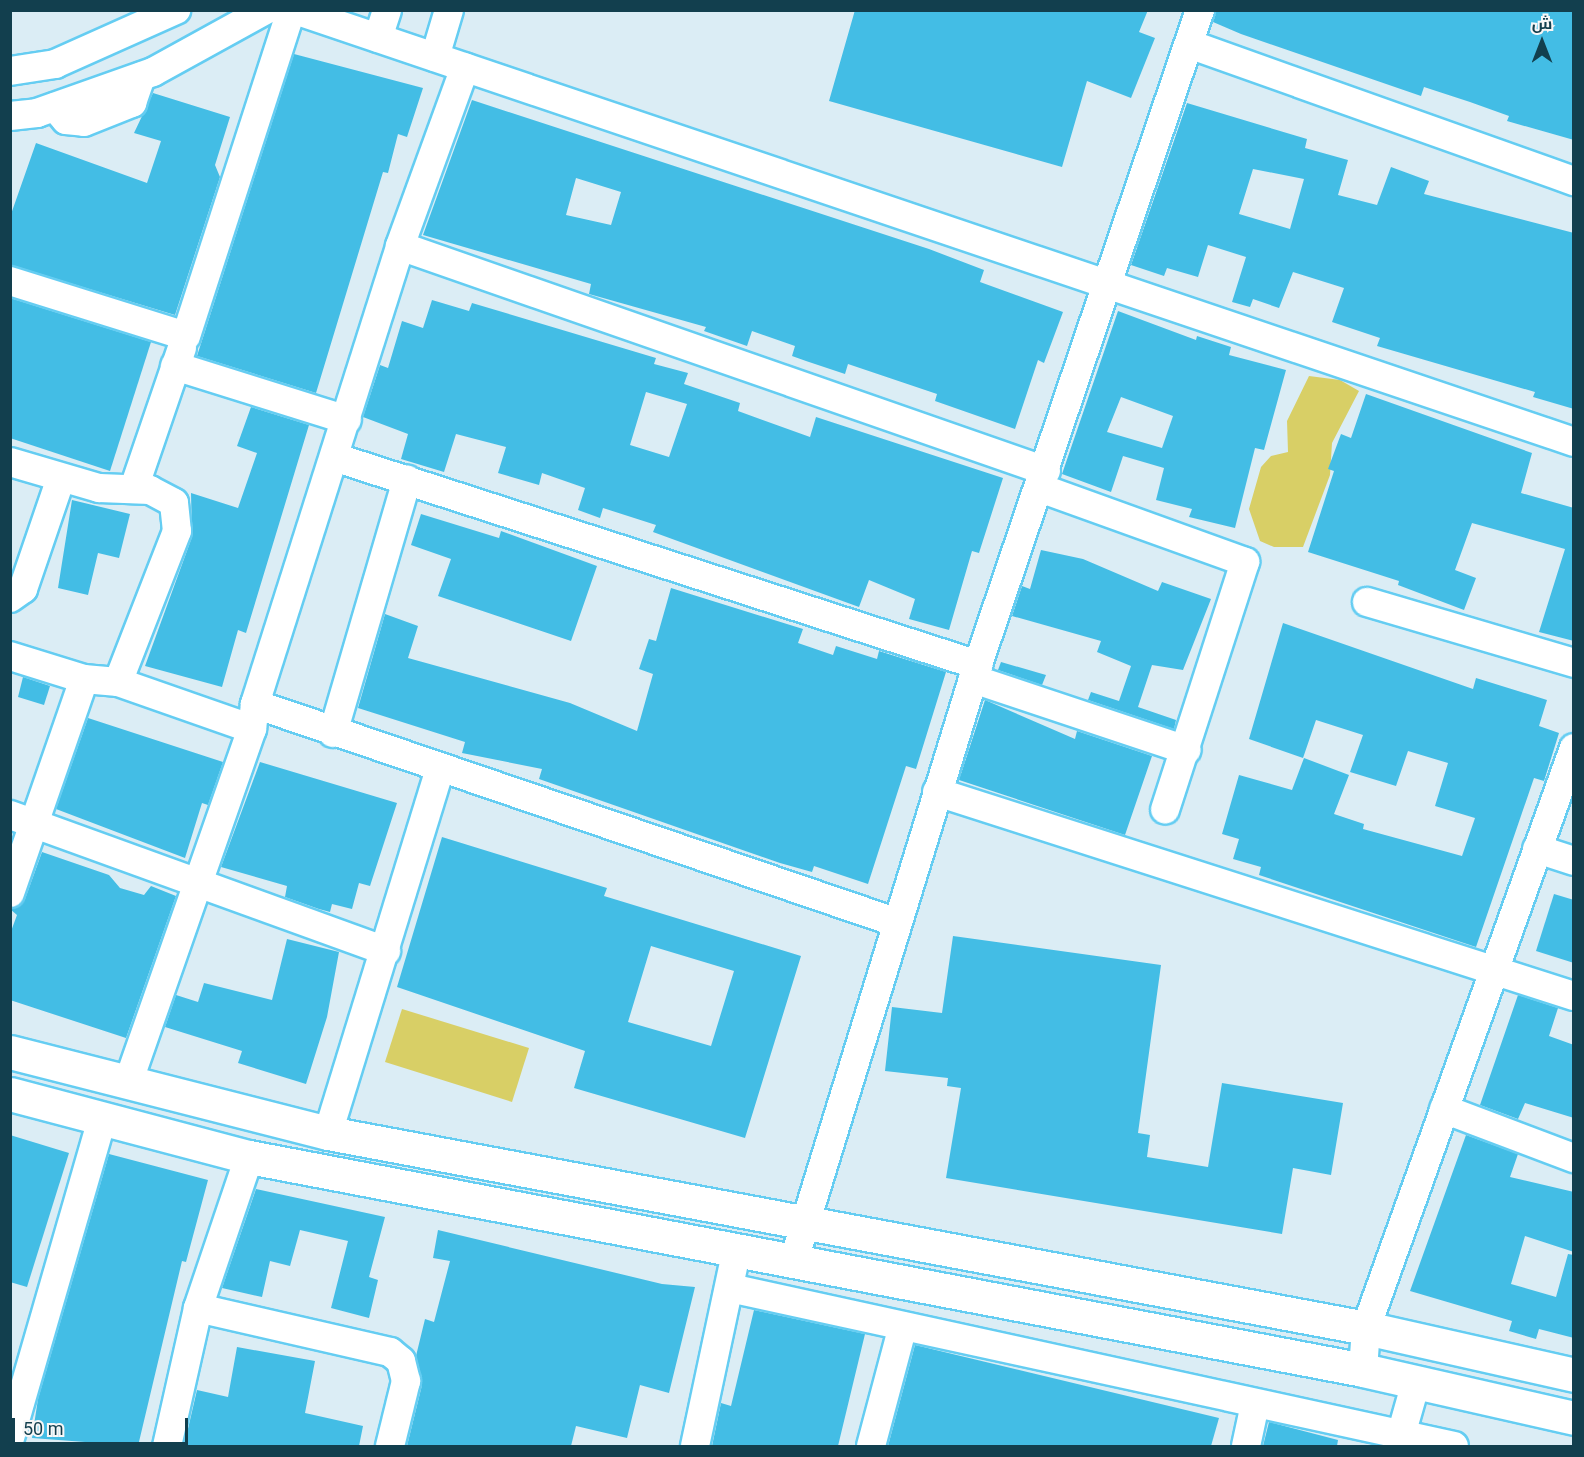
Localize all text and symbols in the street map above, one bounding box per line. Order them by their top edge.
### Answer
north arrow [1512,12,1572,72]
text: ش [1532,14,1552,33]
scale bar [15,1406,190,1444]
text: 50 m [23,1418,63,1439]

